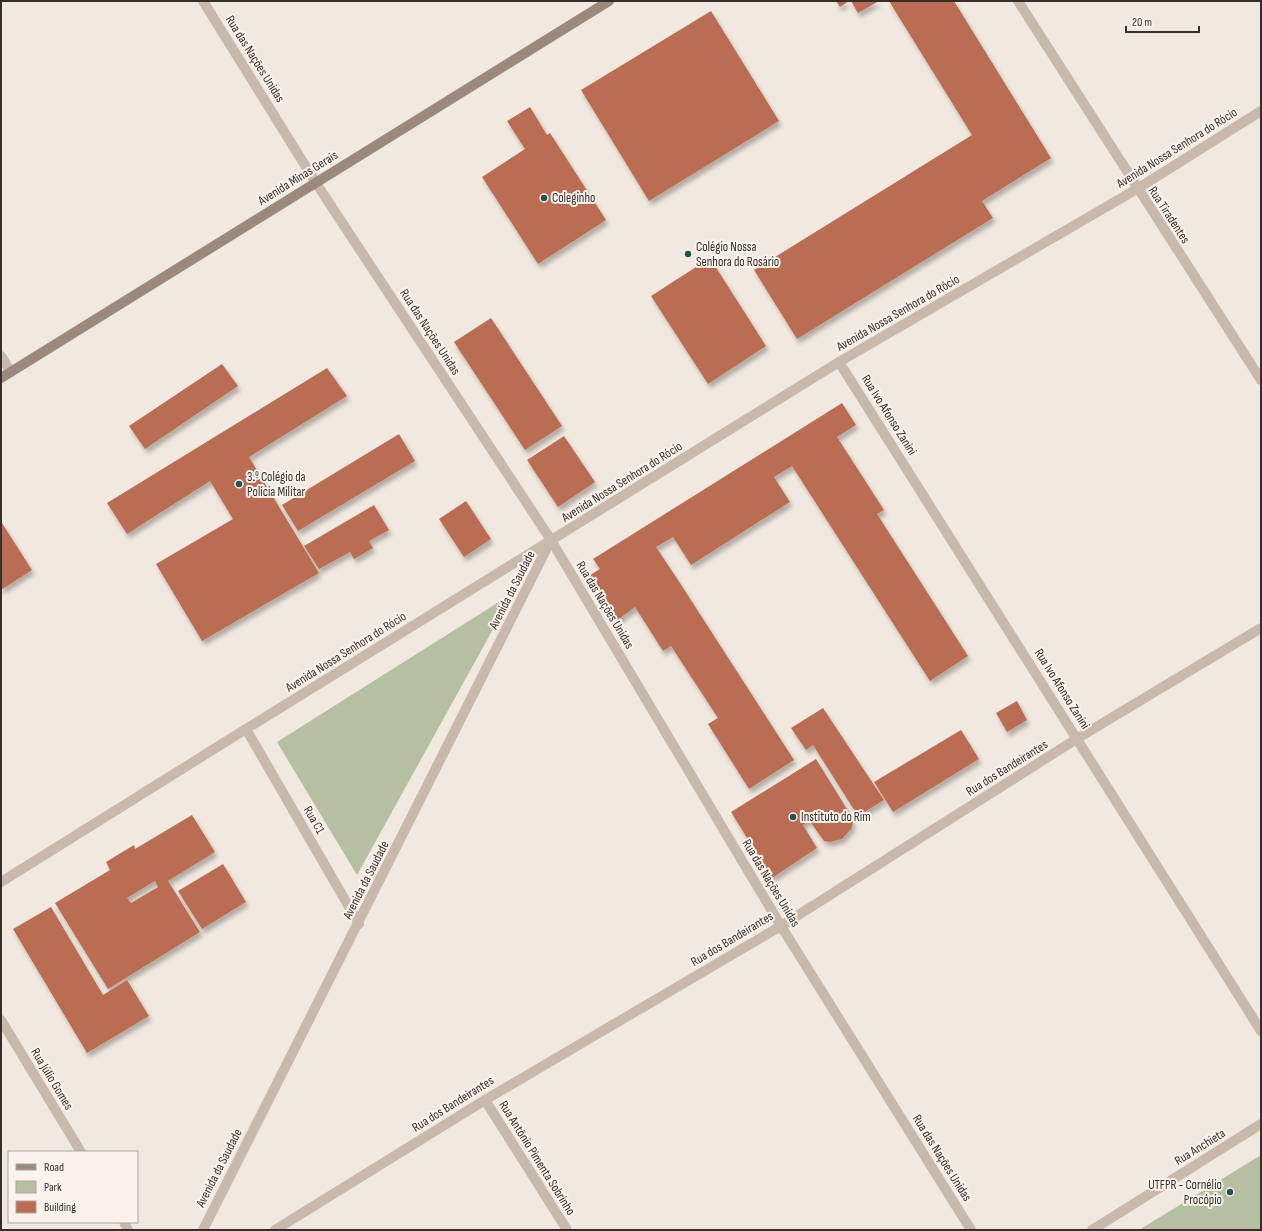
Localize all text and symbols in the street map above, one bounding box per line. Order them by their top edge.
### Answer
scale bar [1126,8,1199,34]
street label: Rua das Nações Unidas [222,13,288,106]
text: 20 m [1132,15,1152,30]
street label: Avenida Nossa Senhora do Rócio [1113,104,1240,192]
street label: Avenida Minas Gerais [254,147,341,209]
street label: Rua Tiradentes [1145,183,1194,247]
place label: Coleginho [552,190,595,206]
marker: Coleginho [539,193,549,203]
place label: Colégio Nossa Senhora do Rosário [696,239,779,270]
marker: Colégio Nossa Senhora do Rosário [683,249,693,259]
street label: Avenida Nossa Senhora do Rócio [833,271,962,355]
street label: Rua das Nações Unidas [396,286,464,378]
street label: Rua Ivo Afonso Zanini [858,372,920,458]
street label: Avenida Nossa Senhora do Rócio [558,438,685,526]
place label: 3.º Colégio da Polícia Militar [247,469,306,500]
marker: 3.º Colégio da Polícia Militar [234,479,244,489]
street label: Avenida da Saudade [485,548,539,633]
street label: Rua das Nações Unidas [573,558,638,652]
street label: Avenida Nossa Senhora do Rócio [282,608,409,696]
street label: Rua Ivo Afonso Zanini [1031,646,1093,732]
street label: Rua dos Bandeirantes [963,736,1051,800]
street label: Rua C1 [300,803,328,837]
place label: Instituto do Rim [801,809,871,825]
marker: Instituto do Rim [788,812,798,822]
street label: Rua das Nações Unidas [739,836,804,930]
street label: Avenida da Saudade [339,838,393,923]
street label: Rua dos Bandeirantes [688,908,776,970]
street label: Rua Júlio Gomes [27,1045,77,1113]
street label: Rua dos Bandeirantes [409,1072,497,1136]
street label: Rua Antônio Pimenta Sobrinho [495,1098,579,1218]
street label: Rua das Nações Unidas [909,1112,975,1205]
street label: Rua Anchieta [1172,1125,1228,1169]
street label: Avenida da Saudade [192,1126,246,1211]
legend [8,1151,138,1223]
text: Road [44,1160,64,1175]
place label: UTFPR - Cornélio Procópio [1148,1177,1222,1208]
text: Park [44,1180,62,1195]
marker: UTFPR - Cornélio Procópio [1225,1187,1235,1197]
text: Building [44,1200,76,1215]

